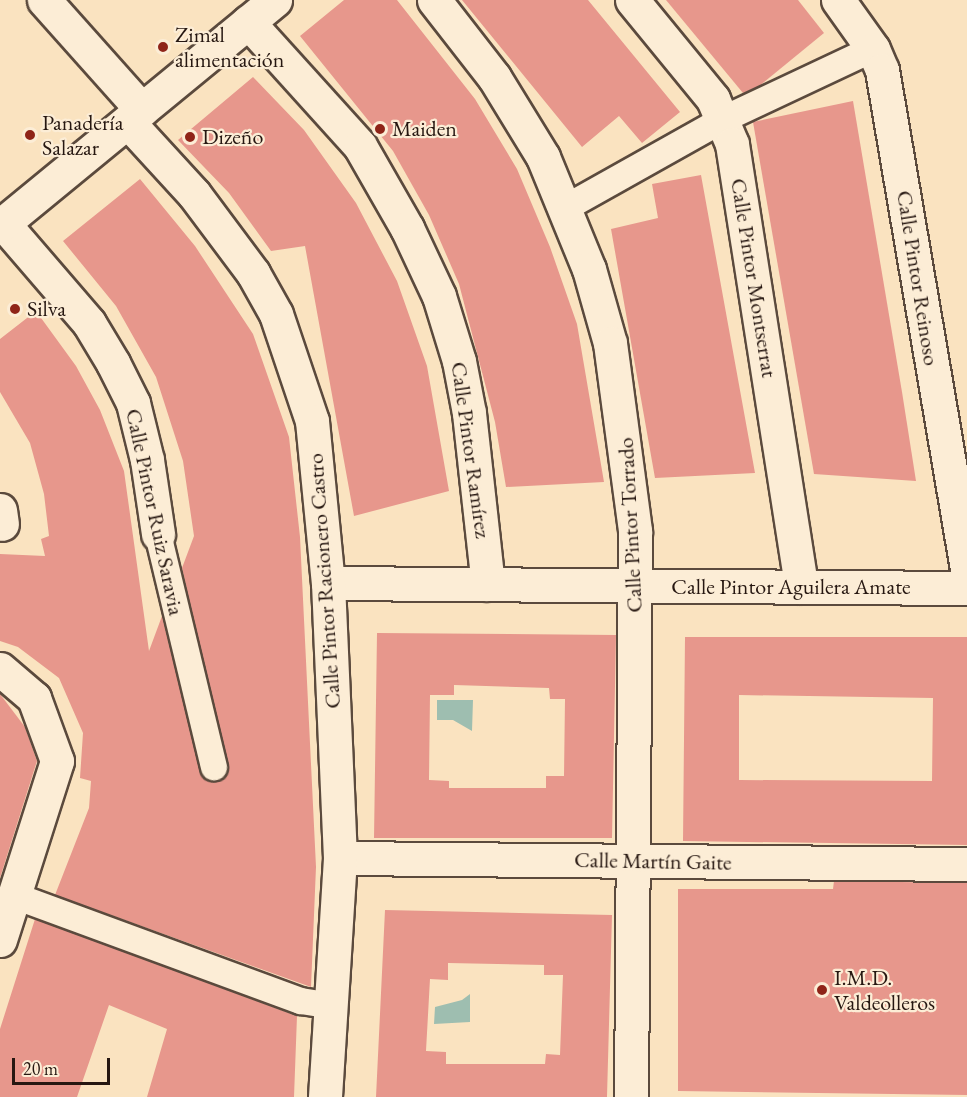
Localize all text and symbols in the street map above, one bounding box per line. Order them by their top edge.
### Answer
place label: Zimal alimentación [175,21,284,72]
marker: Zimal alimentación [156,40,170,54]
place label: Panadería Salazar [42,109,123,160]
place label: Maiden [392,116,457,142]
marker: Maiden [373,122,387,136]
place label: Dizeño [202,124,263,150]
marker: Panadería Salazar [23,128,37,142]
marker: Dizeño [183,130,197,144]
street label: Calle Pintor Montserrat [725,176,783,380]
street label: Calle Pintor Reinoso [891,189,945,367]
place label: Silva [27,296,66,322]
marker: Silva [8,302,22,316]
street label: Calle Pintor Ramírez [446,360,496,540]
street label: Calle Pintor Ruiz Saravia [120,406,190,618]
street label: Calle Pintor Torrado [612,437,648,613]
street label: Calle Pintor Racionero Castro [302,452,346,710]
street label: Calle Pintor Aguilera Amate [671,574,911,600]
street label: Calle Martín Gaite [574,846,732,876]
place label: I.M.D. Valdeolleros [834,964,935,1016]
marker: I.M.D. Valdeolleros [815,983,829,997]
scale bar [15,1046,112,1084]
text: 20 m [23,1057,58,1080]

